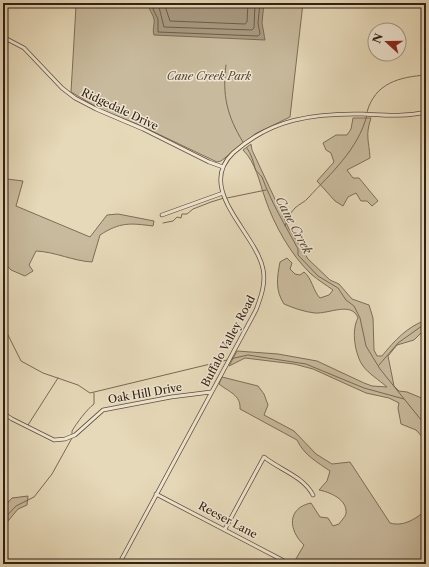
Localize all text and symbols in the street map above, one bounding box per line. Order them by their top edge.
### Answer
north arrow [367,22,407,62]
text: N [369,31,386,45]
park label: Cane Creek Park [167,69,252,83]
street label: Ridgedale Drive [79,85,161,133]
water label: Cane Crrek [273,194,316,257]
street label: Buffalo Valley Road [198,293,258,389]
street label: Oak Hill Drive [107,380,183,406]
street label: Reeser Lane [196,499,260,541]

